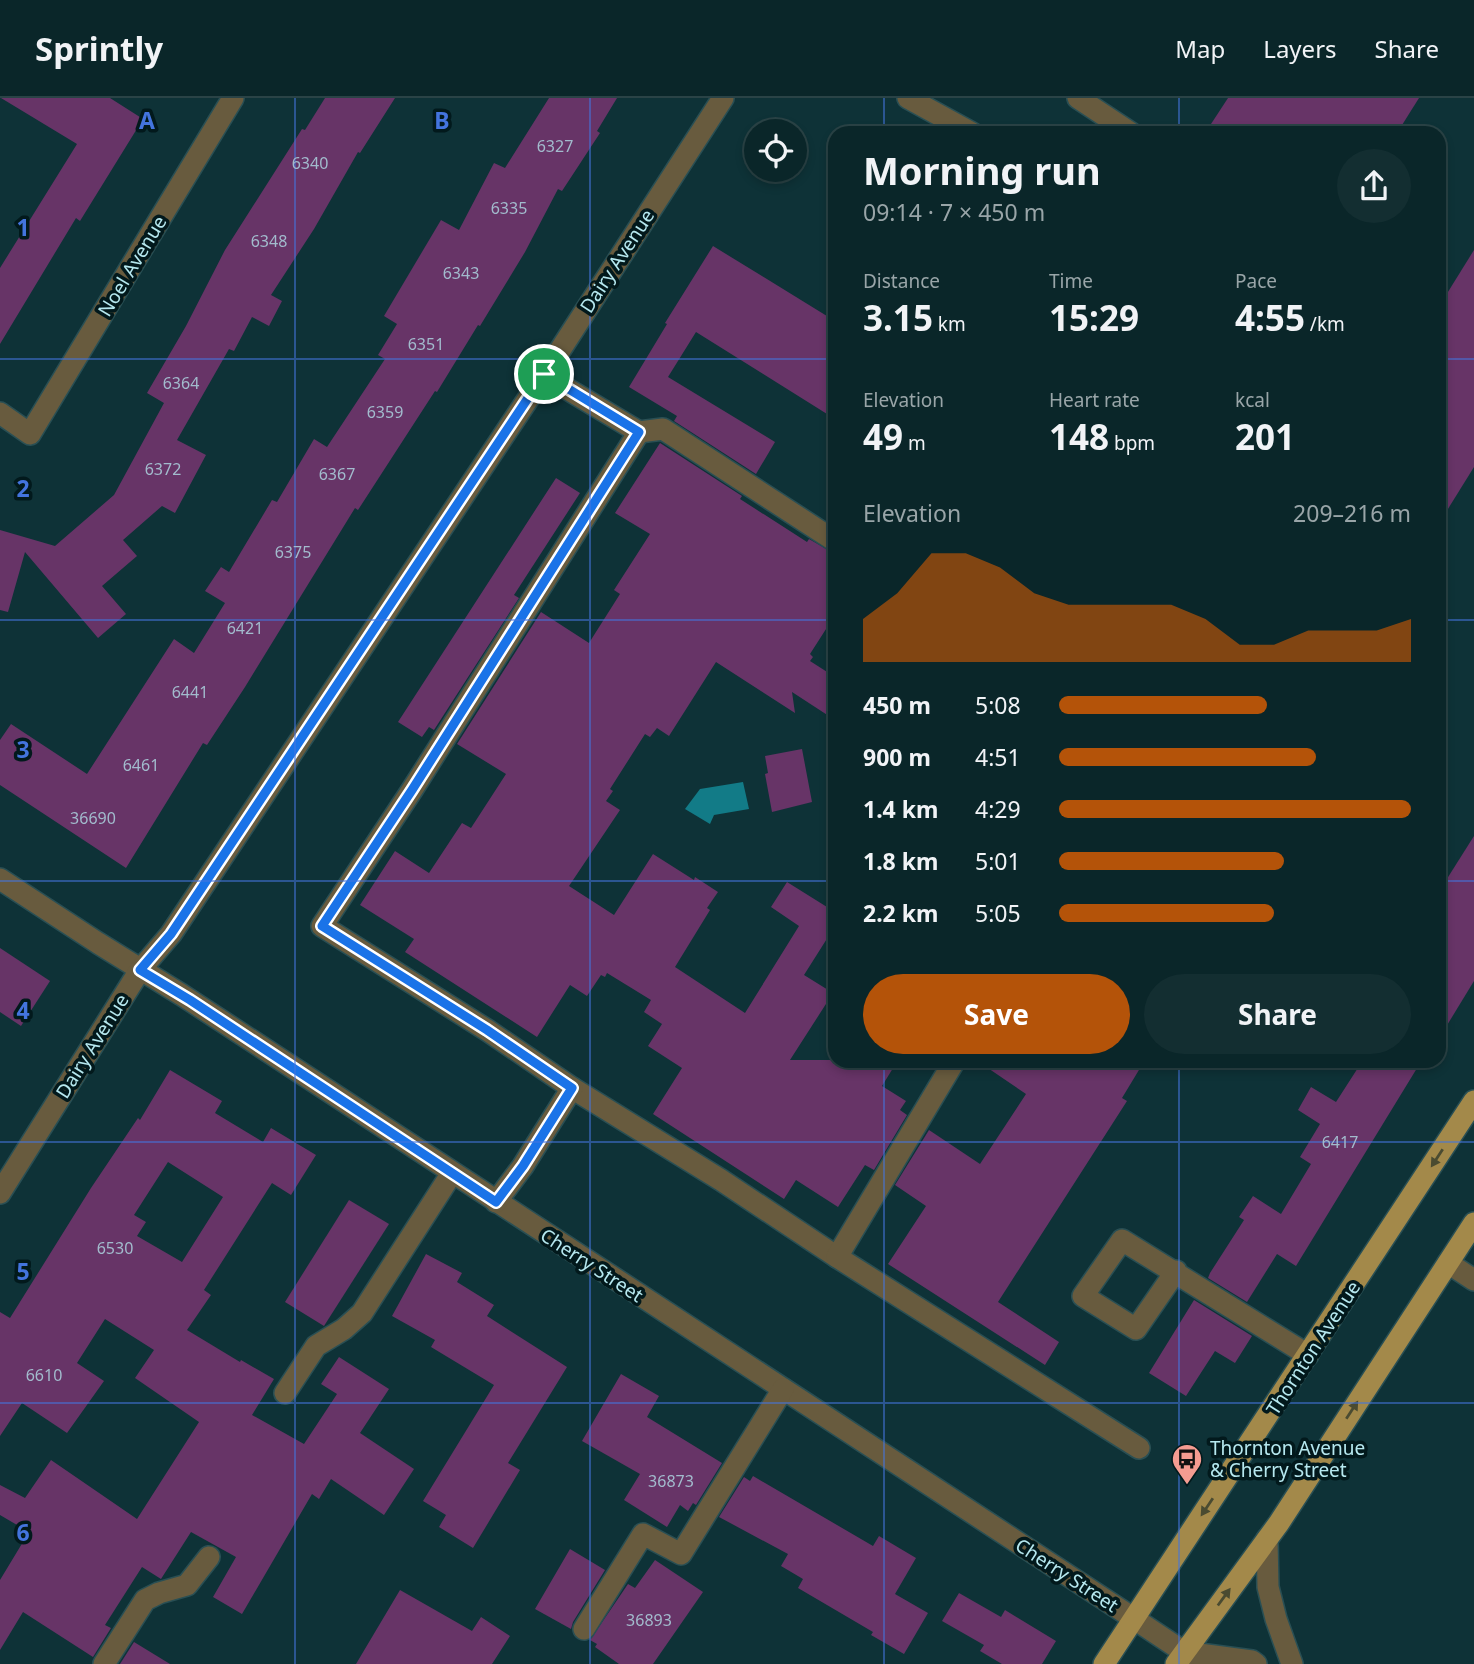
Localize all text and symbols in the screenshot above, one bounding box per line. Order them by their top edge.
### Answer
text: Sprintly [35,26,163,71]
text: Map [1175,32,1225,65]
text: Layers [1263,32,1337,65]
text: Share [1375,32,1439,65]
text: A [139,104,155,136]
text: B [434,104,450,136]
map controls [744,119,807,182]
button: locate [744,119,807,182]
house number: 6327 [537,135,573,157]
text: Morning run [863,144,1101,196]
button: share [1337,149,1411,223]
house number: 6340 [292,152,328,174]
text: 09:14 · 7 × 450 m [863,196,1045,228]
house number: 6335 [491,197,527,219]
street label: Dairy Avenue [574,204,660,318]
text: 1 [16,211,30,243]
street label: Noel Avenue [92,211,172,321]
house number: 6348 [251,230,287,252]
house number: 6343 [443,262,479,284]
text: Distance [863,268,940,294]
text: Time [1049,268,1093,294]
text: Pace [1235,268,1277,294]
text: 3.15 [863,294,933,341]
text: 15:29 [1049,294,1139,341]
text: 4:55 [1235,294,1305,341]
text: km [933,311,966,337]
text: /km [1305,311,1345,337]
house number: 6351 [408,333,444,355]
pin [514,344,574,404]
icon: arrive [525,355,563,393]
house number: 6364 [163,372,199,394]
text: Elevation [863,387,944,413]
text: Heart rate [1049,387,1140,413]
text: kcal [1235,387,1270,413]
house number: 6359 [367,401,403,423]
text: 49 [863,413,903,460]
text: 148 [1049,413,1109,460]
text: 201 [1235,413,1295,460]
text: m [903,430,926,456]
text: bpm [1109,430,1155,456]
house number: 6372 [145,458,181,480]
house number: 6367 [319,463,355,485]
text: 2 [16,472,30,504]
text: Elevation [863,497,961,529]
text: 209–216 m [1293,497,1411,529]
house number: 6375 [275,541,311,563]
house number: 6421 [227,617,263,639]
house number: 6441 [172,681,208,703]
text: 450 m [863,689,931,721]
text: 5:08 [975,689,1021,721]
text: 3 [16,733,30,765]
text: 900 m [863,741,931,773]
text: 4:51 [975,741,1021,773]
house number: 6461 [123,754,159,776]
text: 1.4 km [863,793,938,825]
text: 4:29 [975,793,1021,825]
house number: 36690 [70,807,116,829]
text: 1.8 km [863,845,938,877]
text: 5:01 [975,845,1021,877]
text: 2.2 km [863,897,938,929]
text: 5:05 [975,897,1021,929]
button: Save [863,974,1130,1054]
button: Share [1144,974,1411,1054]
street label: Dairy Avenue [50,989,134,1103]
text: 4 [16,994,30,1026]
house number: 6417 [1322,1131,1358,1153]
one-way arrow [1430,1148,1443,1168]
street label: Cherry Street [536,1222,649,1308]
house number: 6530 [97,1237,133,1259]
text: 5 [16,1255,30,1287]
street label: Thornton Avenue [1260,1276,1366,1420]
house number: 6610 [26,1364,62,1386]
one-way arrow [1346,1400,1359,1419]
place label: Thornton Avenue & Cherry Street [1210,1435,1365,1483]
bus stop icon: Thornton Avenue & Cherry Street [1170,1442,1204,1486]
house number: 36873 [648,1470,694,1492]
one-way arrow [1200,1498,1214,1516]
text: 6 [16,1516,30,1548]
street label: Cherry Street [1011,1532,1124,1618]
one-way arrow [1217,1588,1231,1607]
house number: 36893 [626,1609,672,1631]

